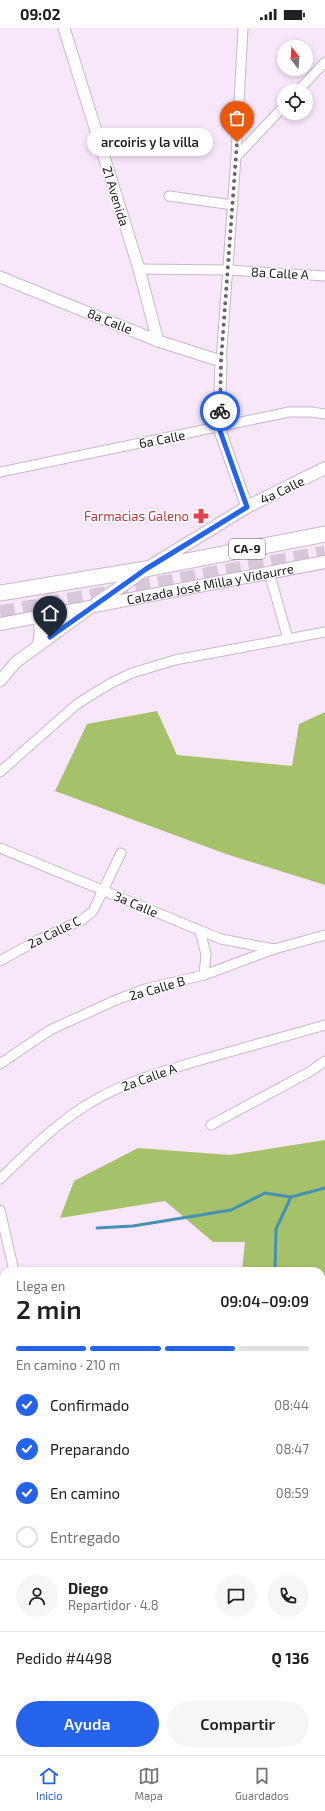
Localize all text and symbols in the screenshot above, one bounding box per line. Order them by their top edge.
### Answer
text: 09:02 [20,5,60,23]
north arrow [277,40,313,76]
map controls [277,40,313,120]
button: locate [277,84,313,120]
pin [220,101,254,142]
icon: bag [226,107,248,129]
callout: arcoiris y la villa [87,128,213,156]
text: arcoiris y la villa [101,134,199,150]
street label: 21 Avenida [99,164,133,228]
street label: 8a Calle A [251,263,309,283]
street label: 8a Calle [85,305,135,337]
courier [200,391,240,431]
icon: bike [209,400,231,422]
street label: 6a Calle [138,427,186,451]
street label: 4a Calle [257,472,307,508]
pharmacy icon: Farmacias Galeno [192,507,210,525]
place label: Farmacias Galeno [84,508,189,524]
road number: CA-9 [229,539,265,559]
street label: Calzada José Milla y Vidaurre [125,560,295,608]
pin [33,596,67,637]
icon: home [39,602,61,624]
street label: 3a Calle [111,888,161,920]
street label: 2a Calle C [25,912,83,952]
street label: 2a Calle B [127,972,187,1004]
street label: 2a Calle A [119,1060,179,1094]
text: Llega en [16,1278,65,1294]
text: 09:04–09:09 [220,1292,309,1310]
text: 2 min [16,1293,82,1324]
text: En camino · 210 m [16,1357,120,1373]
icon: check [16,1394,38,1416]
text: Confirmado [50,1396,129,1414]
text: 08:44 [274,1397,309,1413]
icon: check [16,1438,38,1460]
text: Preparando [50,1440,130,1458]
text: 08:47 [276,1441,309,1457]
icon: check [16,1482,38,1504]
text: En camino [50,1484,120,1502]
text: 08:59 [276,1485,309,1501]
text: Entregado [50,1528,120,1546]
button: person [16,1575,58,1617]
button: chat [215,1575,257,1617]
button: phone [267,1575,309,1617]
text: Diego [68,1579,108,1597]
text: Repartidor · 4.8 [68,1597,159,1613]
text: Pedido #4498 [16,1649,112,1667]
text: Q 136 [272,1649,309,1667]
button: Ayuda [16,1701,159,1747]
button: Compartir [167,1701,309,1747]
tab: Inicio [36,1765,62,1802]
tab: Mapa [135,1765,163,1802]
tab: Guardados [235,1765,289,1802]

